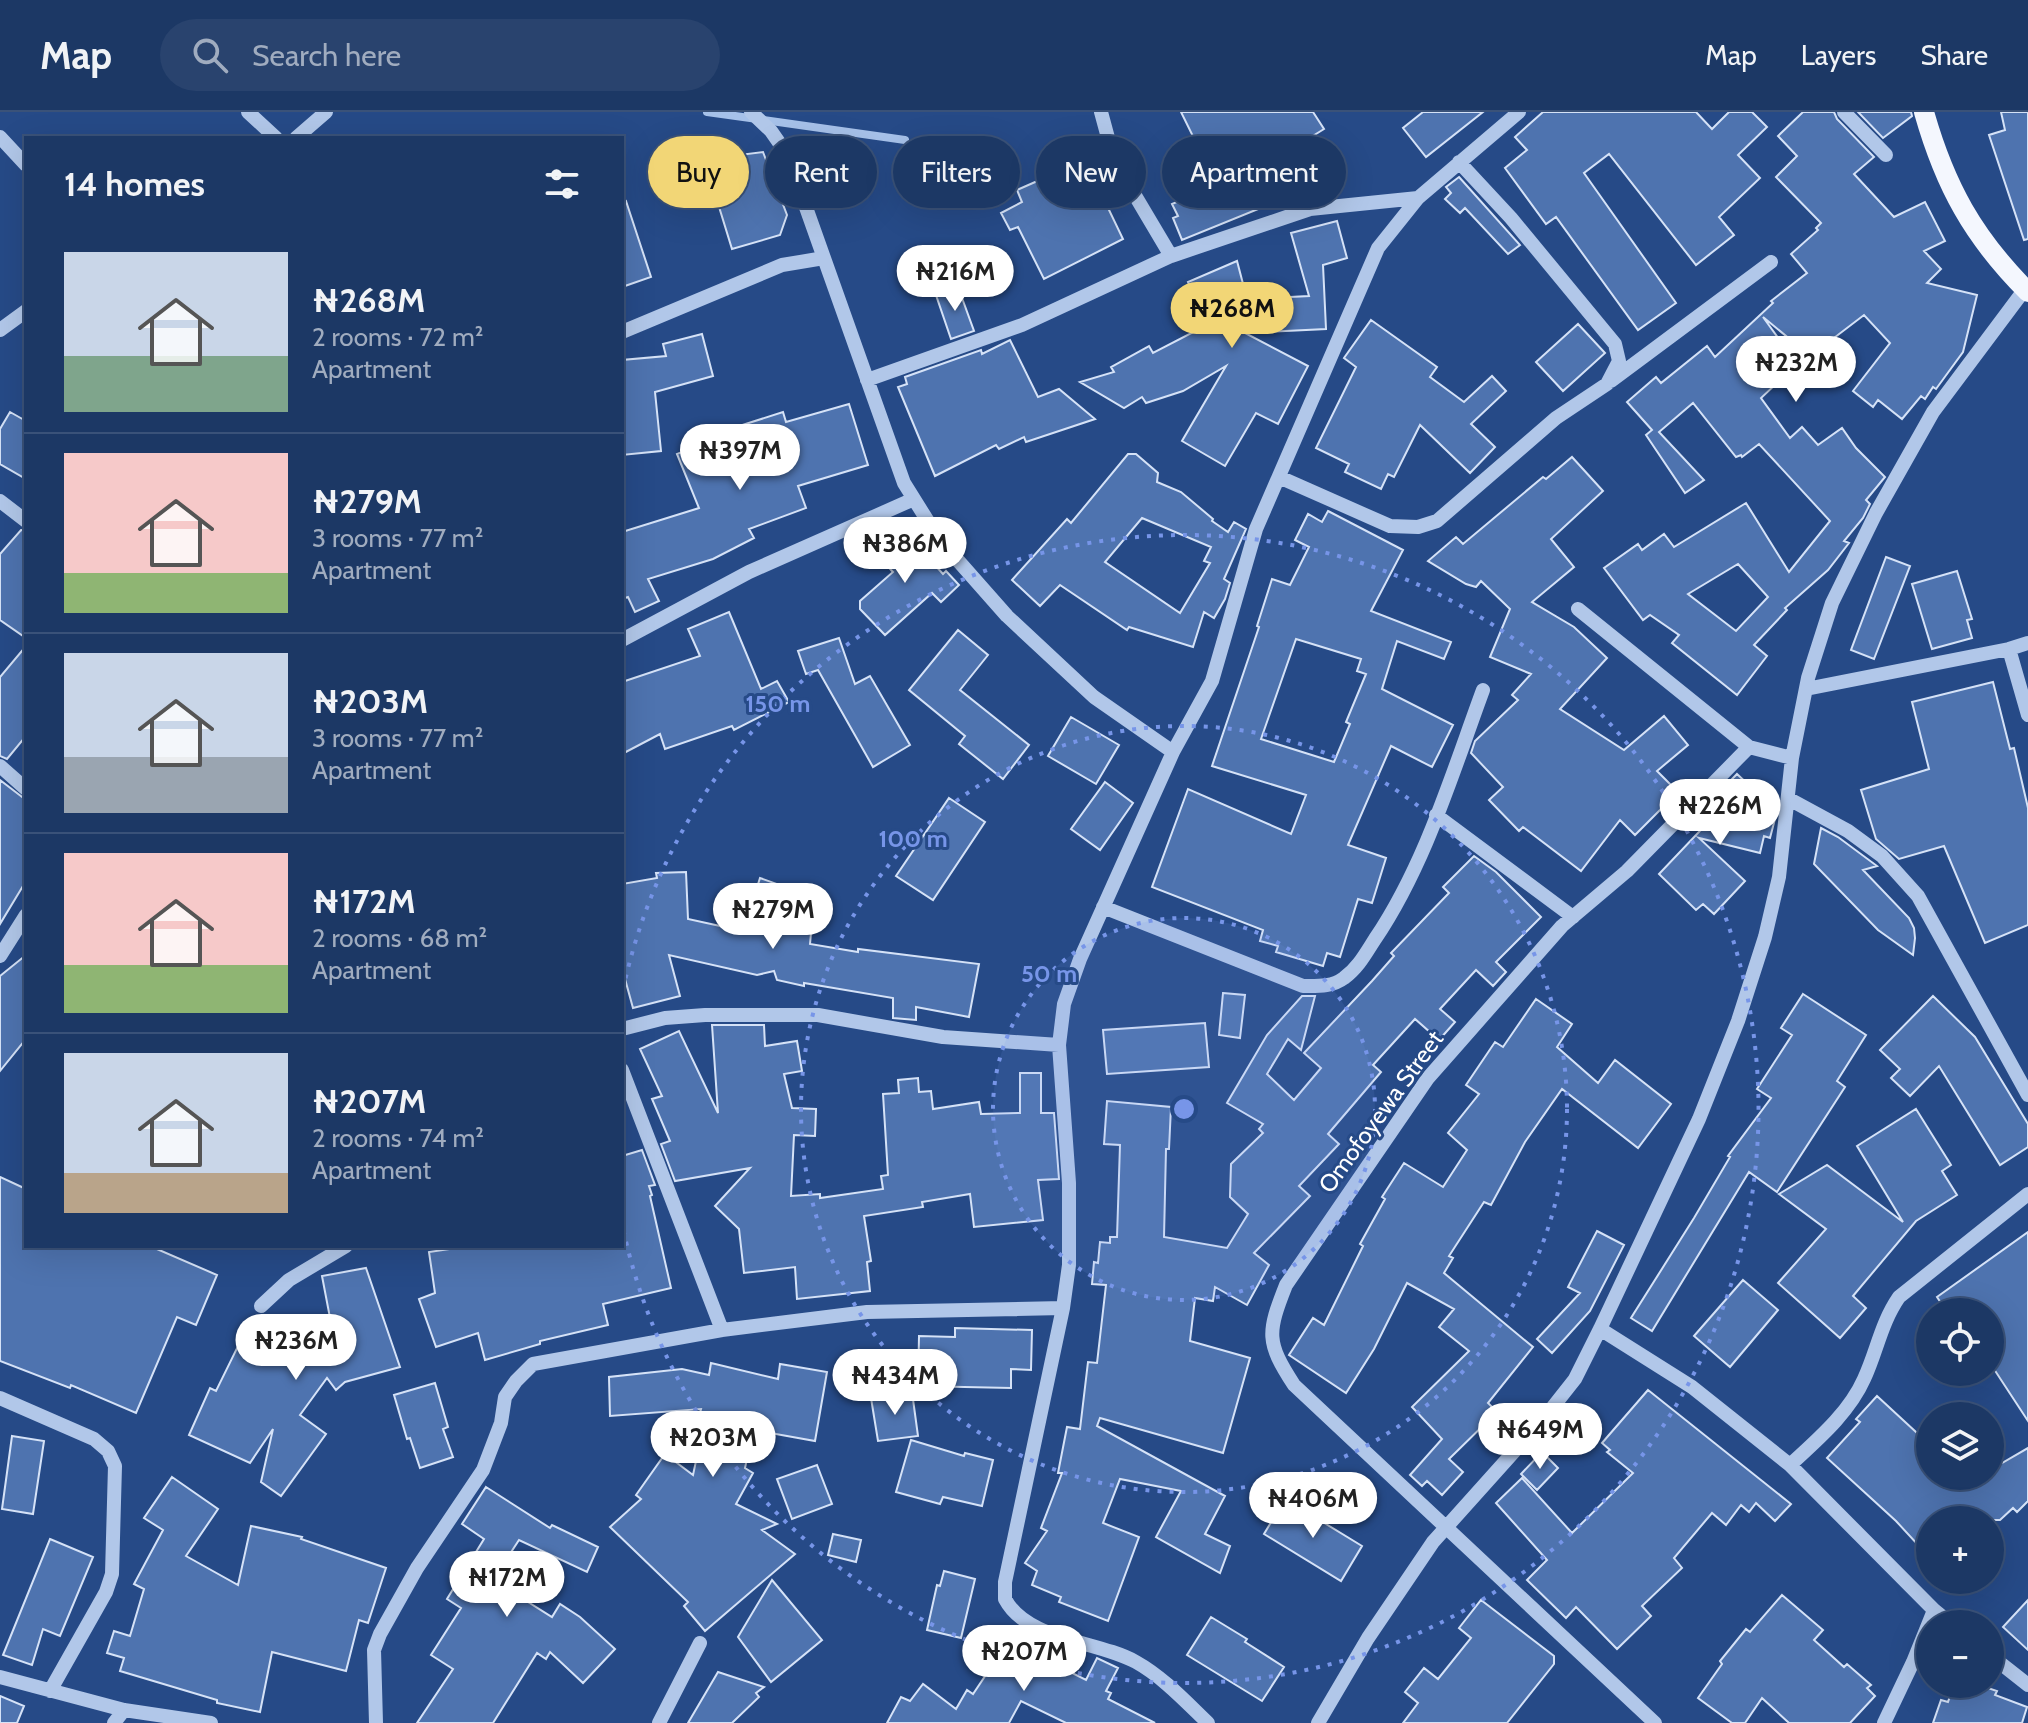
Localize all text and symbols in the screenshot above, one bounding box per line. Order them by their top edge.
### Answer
search box [160,19,720,91]
text: Map [40,32,112,79]
icon: search [188,33,232,77]
text: Search here [252,37,401,74]
text: Map [1705,38,1757,72]
text: Layers [1801,38,1876,72]
text: Share [1920,38,1988,72]
chip: Buy [648,136,749,208]
chip: Rent [765,136,877,208]
chip: Filters [893,136,1020,208]
chip: New [1036,136,1146,208]
chip: Apartment [1162,136,1346,208]
icon: filters [540,162,584,206]
text: 14 homes [64,163,205,205]
pin: ₦216M [899,245,1011,313]
text: ₦216M [915,255,995,287]
text: ₦268M [312,279,425,321]
pin: ₦268M [1176,282,1288,350]
icon: home [128,284,224,380]
text: ₦268M [1189,292,1275,324]
text: 2 rooms · 72 m² [312,321,483,353]
pin: ₦232M [1740,336,1852,404]
text: ₦232M [1754,346,1838,378]
text: Apartment [312,353,431,385]
pin: ₦397M [684,424,796,492]
text: ₦397M [698,434,782,466]
text: ₦279M [312,480,422,522]
icon: home [128,485,224,581]
pin: ₦386M [849,517,961,585]
text: 3 rooms · 77 m² [312,522,483,554]
text: ₦386M [862,527,948,559]
text: Apartment [312,554,431,586]
text: ₦203M [312,680,428,722]
icon: home [128,685,224,781]
text: 150 m [746,689,810,718]
text: 3 rooms · 77 m² [312,722,483,754]
text: Apartment [312,754,431,786]
pin: ₦226M [1664,779,1776,847]
text: ₦226M [1678,789,1762,821]
text: 100 m [878,824,948,853]
text: ₦172M [312,880,416,922]
pin: ₦279M [717,883,829,951]
icon: home [128,885,224,981]
text: ₦279M [731,893,815,925]
text: 2 rooms · 68 m² [312,922,487,954]
text: Apartment [312,954,431,986]
text: 50 m [1021,959,1077,988]
street label: Omofoyewa Street [1312,1025,1449,1198]
text: ₦207M [312,1080,426,1122]
icon: home [128,1085,224,1181]
centre of rings [1170,1095,1198,1123]
text: 2 rooms · 74 m² [312,1122,484,1154]
text: Apartment [312,1154,431,1186]
map controls [1916,1298,2004,1698]
button: locate [1916,1298,2004,1386]
pin: ₦236M [240,1314,352,1382]
text: ₦236M [253,1324,339,1356]
pin: ₦434M [839,1349,951,1417]
text: ₦434M [851,1359,939,1391]
button: layers [1916,1402,2004,1490]
pin: ₦649M [1484,1403,1596,1471]
pin: ₦203M [657,1411,769,1479]
text: ₦649M [1496,1413,1584,1445]
text: ₦203M [669,1421,757,1453]
pin: ₦406M [1257,1472,1369,1540]
text: ₦406M [1267,1482,1359,1514]
button: + [1916,1506,2004,1594]
pin: ₦172M [451,1551,563,1619]
text: ₦172M [467,1561,547,1593]
button: − [1916,1610,2004,1698]
pin: ₦207M [968,1625,1080,1693]
text: ₦207M [980,1635,1068,1667]

